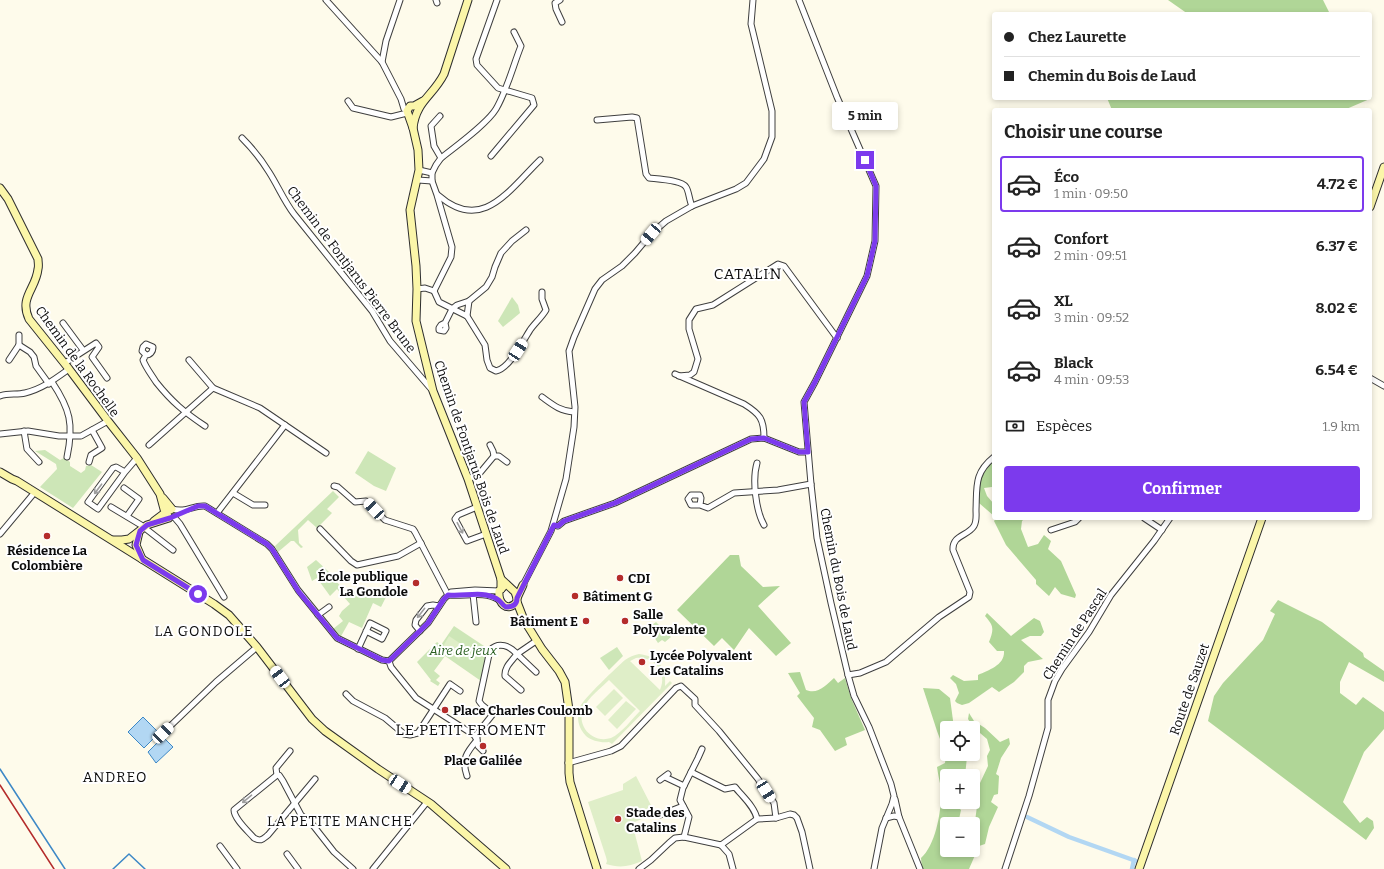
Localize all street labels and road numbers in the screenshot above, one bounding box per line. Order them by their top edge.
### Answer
street label: Chemin de Fontjarus Pierre Brune [284,183,419,355]
street label: Chemin de la Rochelle [32,303,123,420]
street label: Chemin de Fontjarus Bois de Laud [431,358,512,556]
street label: Chemin du Bois de Laud [817,507,860,652]
street label: Chemin de Pascal [1039,586,1110,683]
street label: Route de Sauzet [1167,641,1212,737]

